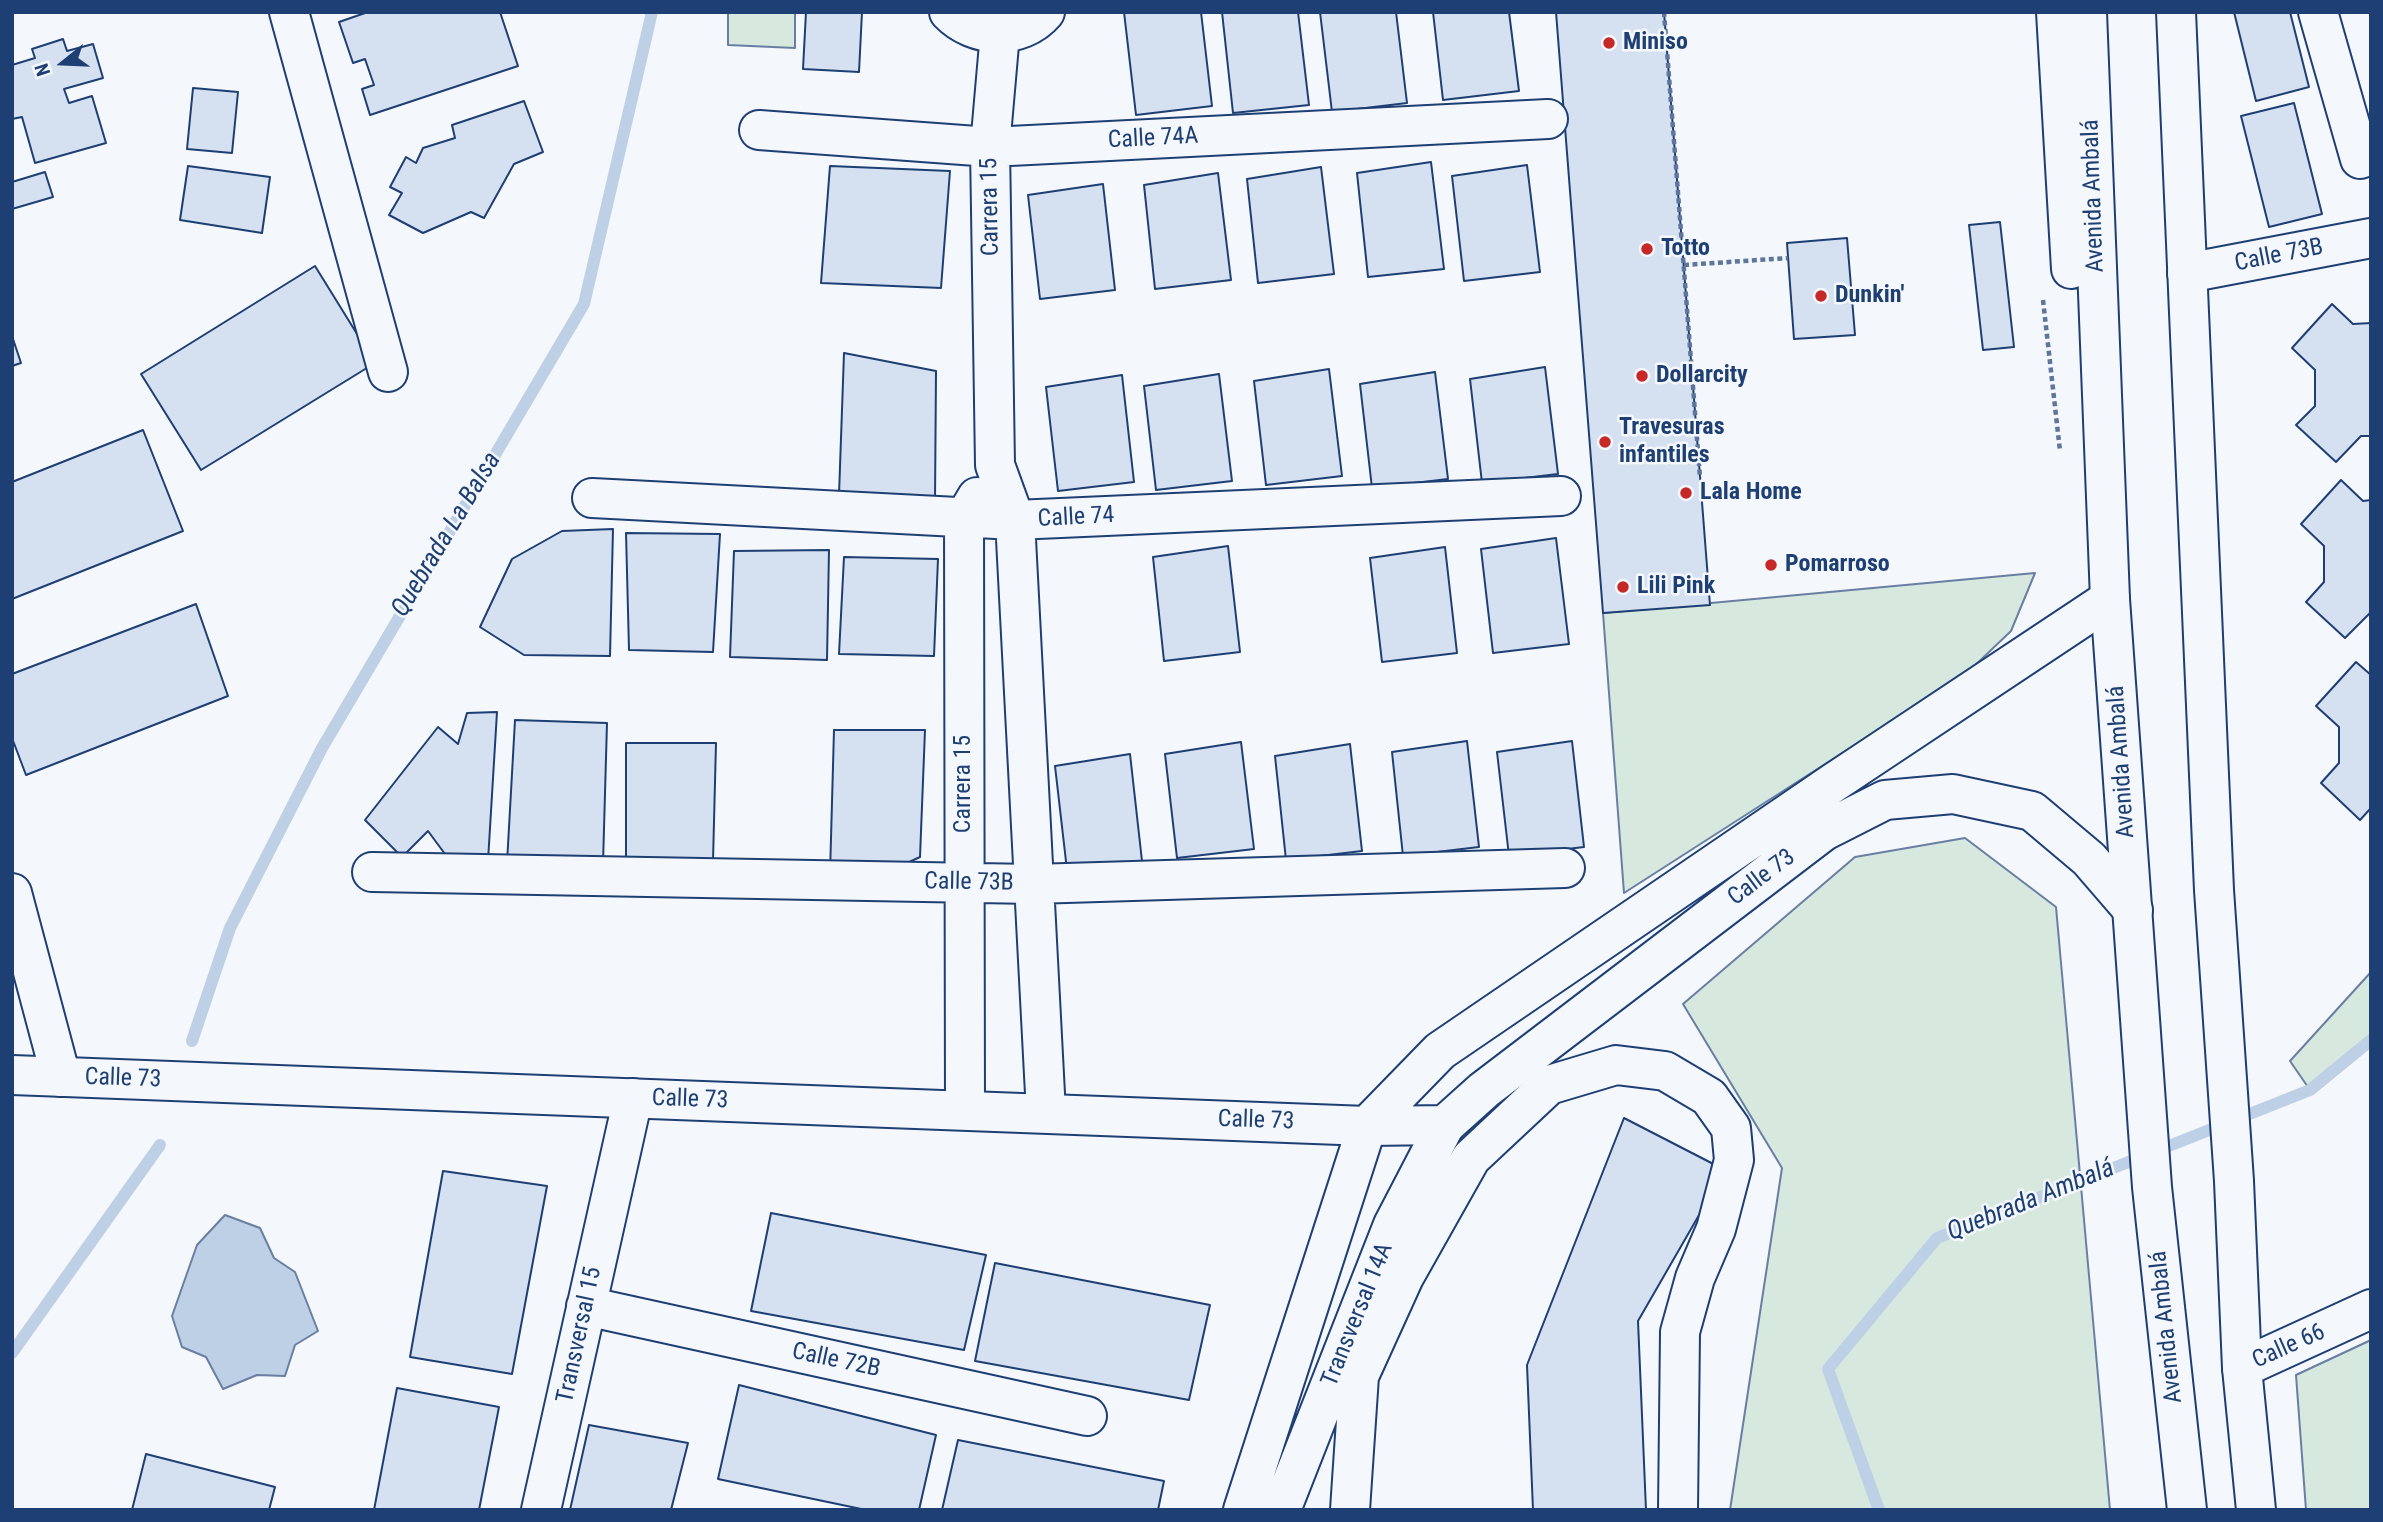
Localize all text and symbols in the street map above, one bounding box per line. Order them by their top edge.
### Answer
north arrow [28,28,98,98]
place label: Miniso [1623,29,1688,57]
marker: Miniso [1601,35,1617,51]
text: N [30,61,55,79]
street label: Avenida Ambalá [2077,119,2111,273]
street label: Calle 74A [1107,122,1199,156]
street label: Carrera 15 [976,158,1006,256]
street label: Calle 73B [2232,233,2326,279]
place label: Totto [1661,235,1710,263]
marker: Totto [1639,241,1655,257]
place label: Dunkin' [1835,282,1904,310]
marker: Dunkin' [1813,288,1829,304]
place label: Dollarcity [1656,362,1748,390]
marker: Dollarcity [1634,368,1650,384]
place label: Travesuras infantiles [1619,414,1725,470]
marker: Travesuras infantiles [1597,434,1613,450]
water label: Quebrada La Balsa [386,447,508,623]
place label: Lala Home [1700,479,1802,507]
marker: Lala Home [1678,485,1694,501]
street label: Calle 74 [1037,502,1115,534]
place label: Pomarroso [1785,551,1890,579]
marker: Pomarroso [1763,557,1779,573]
place label: Lili Pink [1637,573,1715,601]
marker: Lili Pink [1615,579,1631,595]
street label: Avenida Ambalá [2102,685,2142,839]
street label: Carrera 15 [950,735,978,833]
street label: Calle 73 [1723,843,1801,913]
street label: Calle 73B [924,868,1014,898]
street label: Calle 73 [84,1063,162,1095]
street label: Calle 73 [651,1084,729,1116]
street label: Calle 73 [1217,1105,1295,1137]
water label: Quebrada Ambalá [1943,1153,2119,1249]
street label: Transversal 14A [1316,1239,1400,1391]
street label: Avenida Ambalá [2145,1249,2189,1405]
street label: Transversal 15 [552,1264,608,1406]
street label: Calle 66 [2248,1318,2330,1376]
street label: Calle 72B [789,1338,883,1384]

